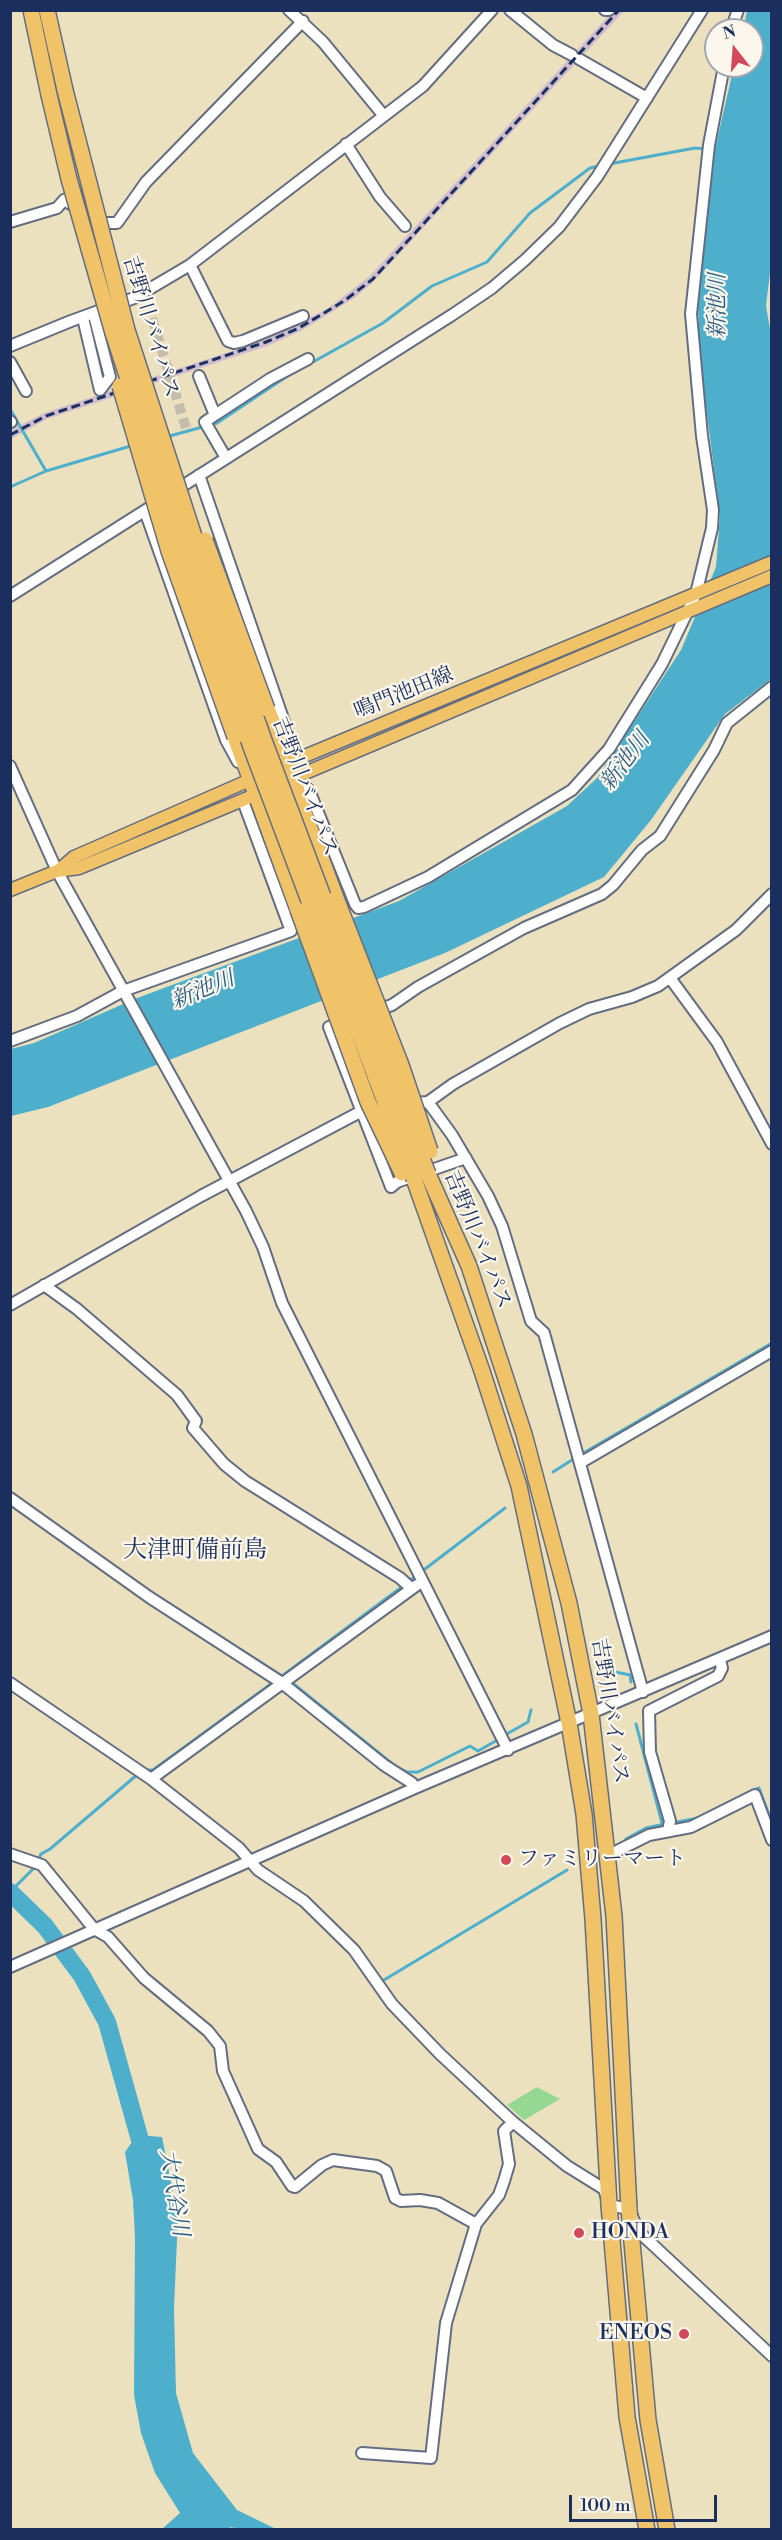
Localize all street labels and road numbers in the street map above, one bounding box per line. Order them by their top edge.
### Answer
street label: 吉野川バイパス [116,253,184,401]
street label: 鳴門池田線 [351,663,457,725]
street label: 吉野川バイパス [266,714,342,860]
street label: 吉野川バイパス [438,1167,516,1313]
street label: 吉野川バイパス [585,1636,633,1786]

